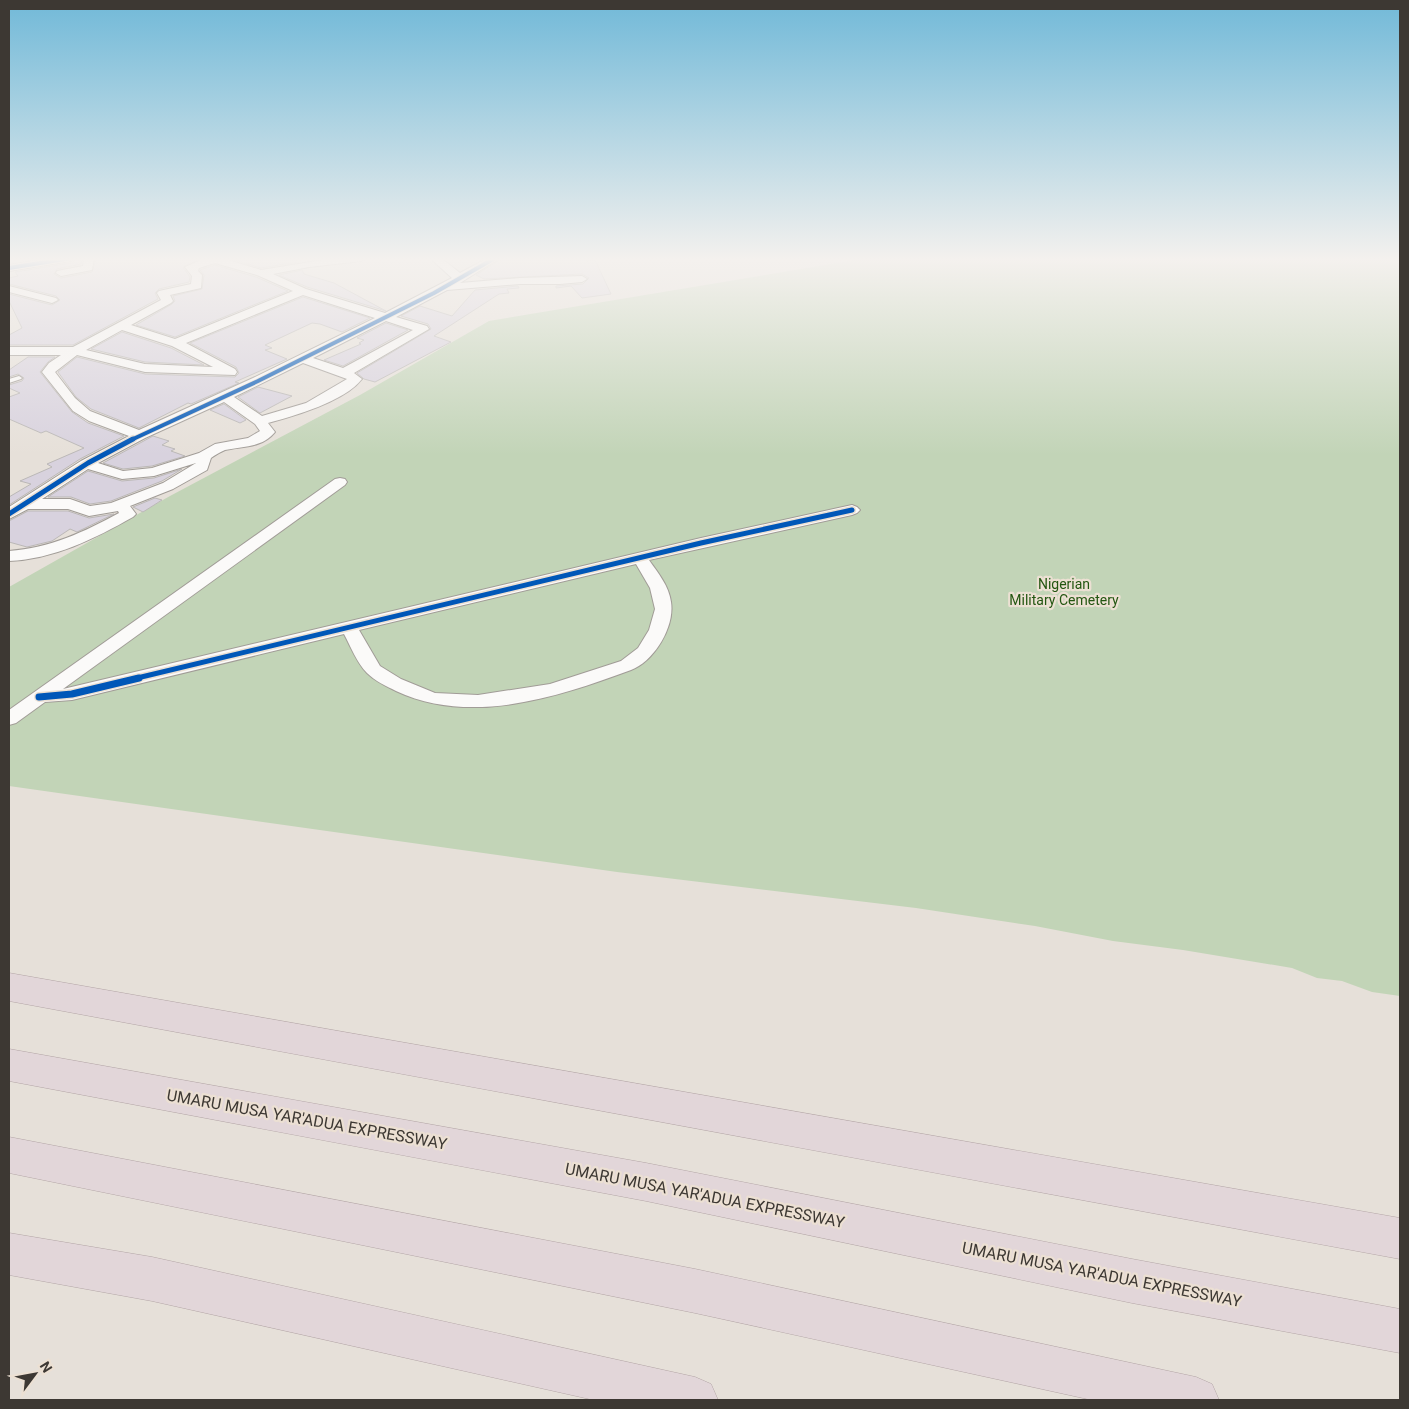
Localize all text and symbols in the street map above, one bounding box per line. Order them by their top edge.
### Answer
park label: Nigerian Military Cemetery [1009,576,1119,608]
street label: UMARU MUSA YAR'ADUA EXPRESSWAY [165,1085,449,1154]
street label: UMARU MUSA YAR'ADUA EXPRESSWAY [564,1159,847,1232]
street label: UMARU MUSA YAR'ADUA EXPRESSWAY [961,1238,1244,1311]
north arrow [10,1349,60,1399]
text: N [37,1359,55,1376]

